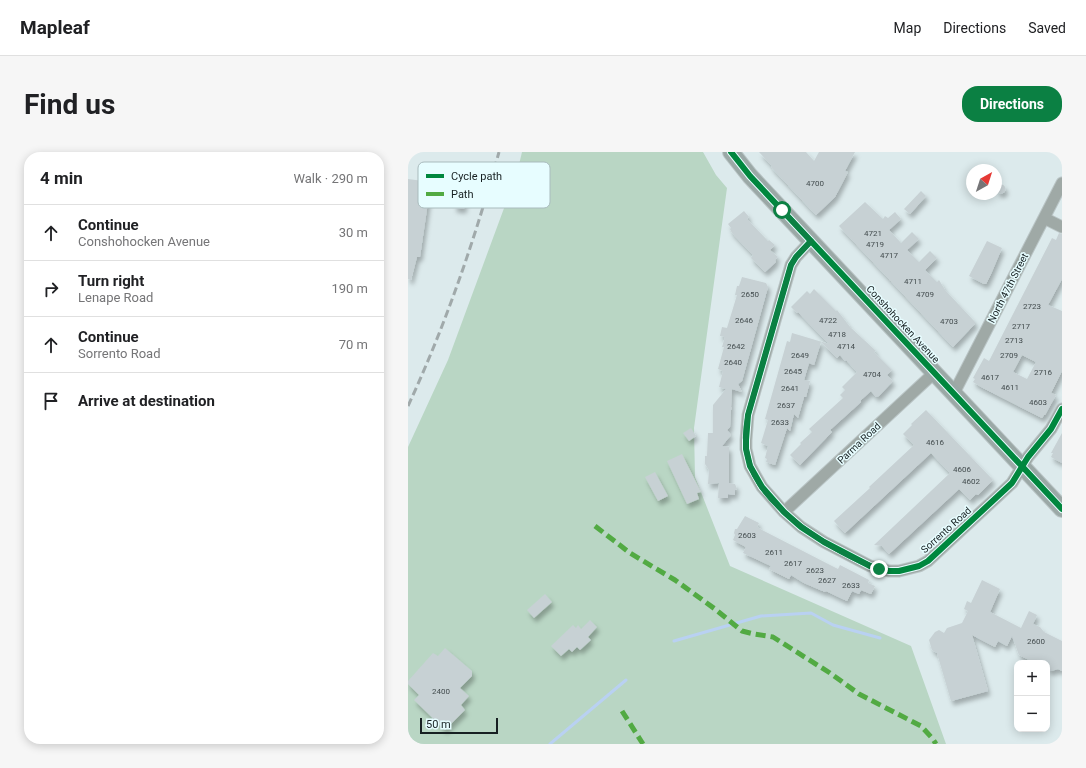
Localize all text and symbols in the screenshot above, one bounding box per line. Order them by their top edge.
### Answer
text: Mapleaf [20,16,90,39]
text: Map [894,20,921,36]
text: Directions [943,20,1006,36]
text: Saved [1028,20,1066,36]
button: Directions [962,86,1062,122]
text: Find us [24,88,115,121]
legend [418,162,550,208]
north arrow [966,164,1002,200]
text: 4 min [40,168,83,188]
text: Cycle path [451,170,502,183]
text: Walk · 290 m [293,171,368,186]
house number: 4700 [806,179,824,188]
text: Path [451,188,474,201]
route start [773,201,791,219]
text: Continue [78,216,139,234]
icon: ahead [40,222,62,244]
text: 30 m [339,225,368,240]
house number: 4721 [864,229,882,238]
text: Conshohocken Avenue [78,234,210,249]
house number: 4719 [866,240,884,249]
house number: 4717 [880,251,898,260]
street label: North 47th Street [986,251,1030,325]
text: Turn right [78,272,144,290]
house number: 4711 [904,277,922,286]
icon: right [40,278,62,300]
text: 190 m [331,281,368,296]
street label: Conshohocken Avenue [864,283,942,365]
text: Lenape Road [78,290,153,305]
house number: 2650 [741,290,759,299]
house number: 4709 [916,290,934,299]
house number: 2723 [1023,302,1041,311]
house number: 2646 [735,316,753,325]
house number: 4722 [819,316,837,325]
house number: 4703 [940,317,958,326]
house number: 2717 [1012,322,1030,331]
text: Continue [78,328,139,346]
house number: 4718 [828,330,846,339]
icon: ahead [40,334,62,356]
house number: 2713 [1005,336,1023,345]
text: 70 m [339,337,368,352]
house number: 2642 [727,342,745,351]
house number: 4714 [837,342,855,351]
text: Sorrento Road [78,346,161,361]
house number: 2649 [791,351,809,360]
house number: 2709 [1000,351,1018,360]
house number: 2640 [724,358,742,367]
house number: 2645 [784,367,802,376]
house number: 2716 [1034,368,1052,377]
house number: 4704 [863,370,881,379]
house number: 4617 [981,373,999,382]
house number: 4611 [1001,383,1019,392]
house number: 2641 [781,384,799,393]
icon: arrive [40,390,62,412]
text: Arrive at destination [78,392,215,410]
house number: 4603 [1029,398,1047,407]
house number: 2637 [777,401,795,410]
house number: 2633 [771,418,789,427]
street label: Parma Road [835,420,883,466]
house number: 4616 [926,438,944,447]
house number: 4606 [953,465,971,474]
house number: 4602 [962,477,980,486]
street label: Sorrento Road [919,505,973,555]
house number: 2603 [738,531,756,540]
house number: 2611 [765,548,783,557]
house number: 2617 [784,559,802,568]
route end [870,560,888,578]
house number: 2623 [806,566,824,575]
house number: 2627 [818,576,836,585]
house number: 2633 [842,581,860,590]
house number: 2600 [1027,637,1045,646]
map controls [1014,660,1050,732]
button: + [1014,660,1050,696]
house number: 2400 [432,687,450,696]
button: − [1014,696,1050,732]
scale bar [420,716,498,735]
text: 50 m [426,718,451,731]

